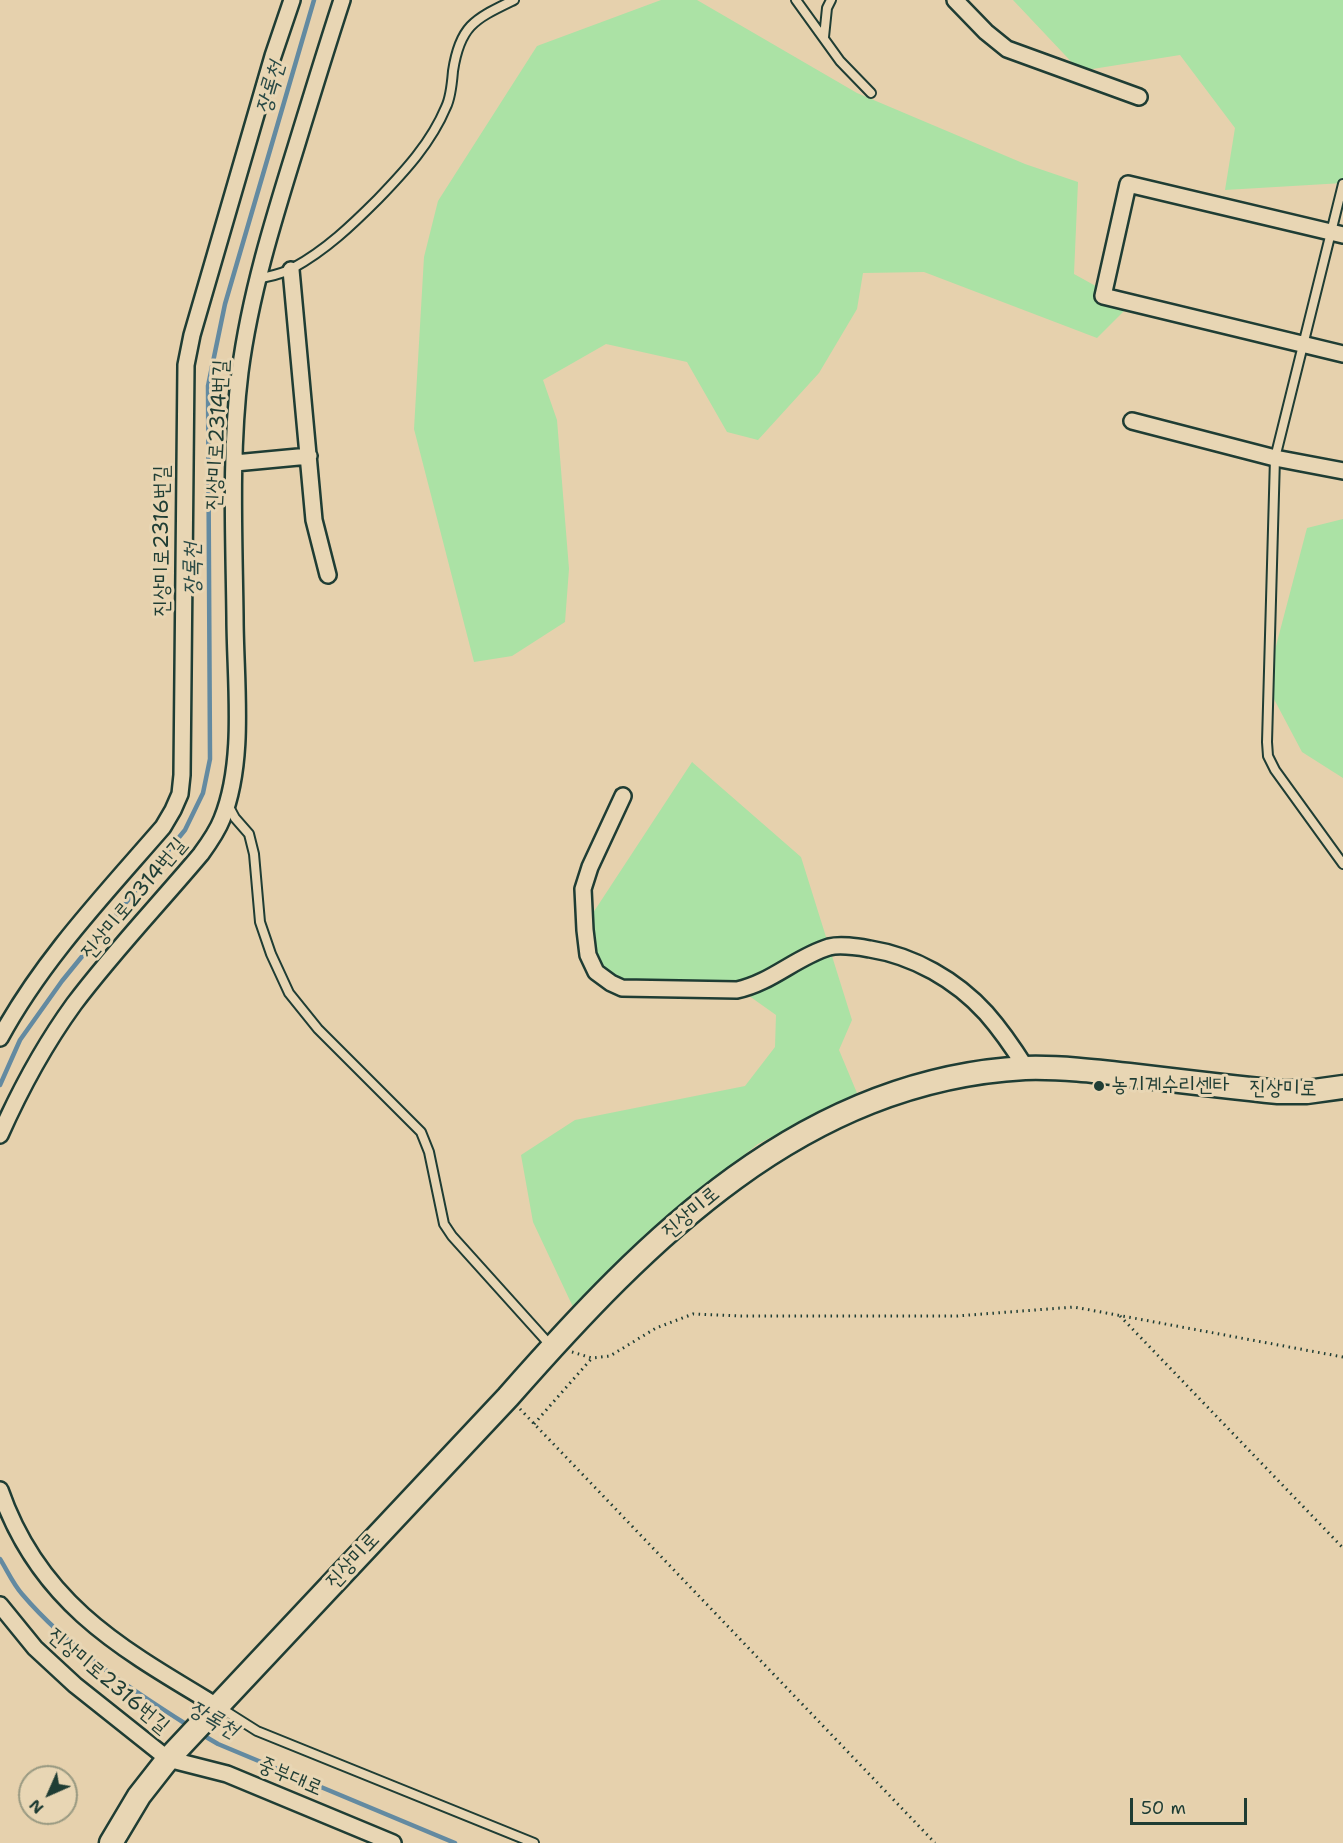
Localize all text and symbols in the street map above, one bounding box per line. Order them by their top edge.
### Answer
water label: 장록천 [251,59,291,117]
street label: 진상미로2314번길 [201,359,235,511]
street label: 진상미로2316번길 [150,465,176,617]
water label: 장록천 [180,542,206,596]
street label: 진상미로2314번길 [76,833,192,965]
place label: 농기계수리센타 [1111,1073,1229,1099]
street label: 진상미로 [1249,1076,1317,1102]
marker: 농기계수리센타 [1092,1079,1106,1093]
street label: 진상미로 [657,1182,725,1244]
street label: 진상미로 [321,1528,385,1594]
street label: 진상미로2316번길 [42,1623,174,1739]
water label: 장록천 [183,1695,243,1745]
street label: 중부대로 [254,1752,326,1802]
north arrow [18,1765,78,1825]
scale bar [1133,1786,1250,1824]
text: N [24,1795,48,1819]
text: 50 m [1141,1796,1186,1820]

